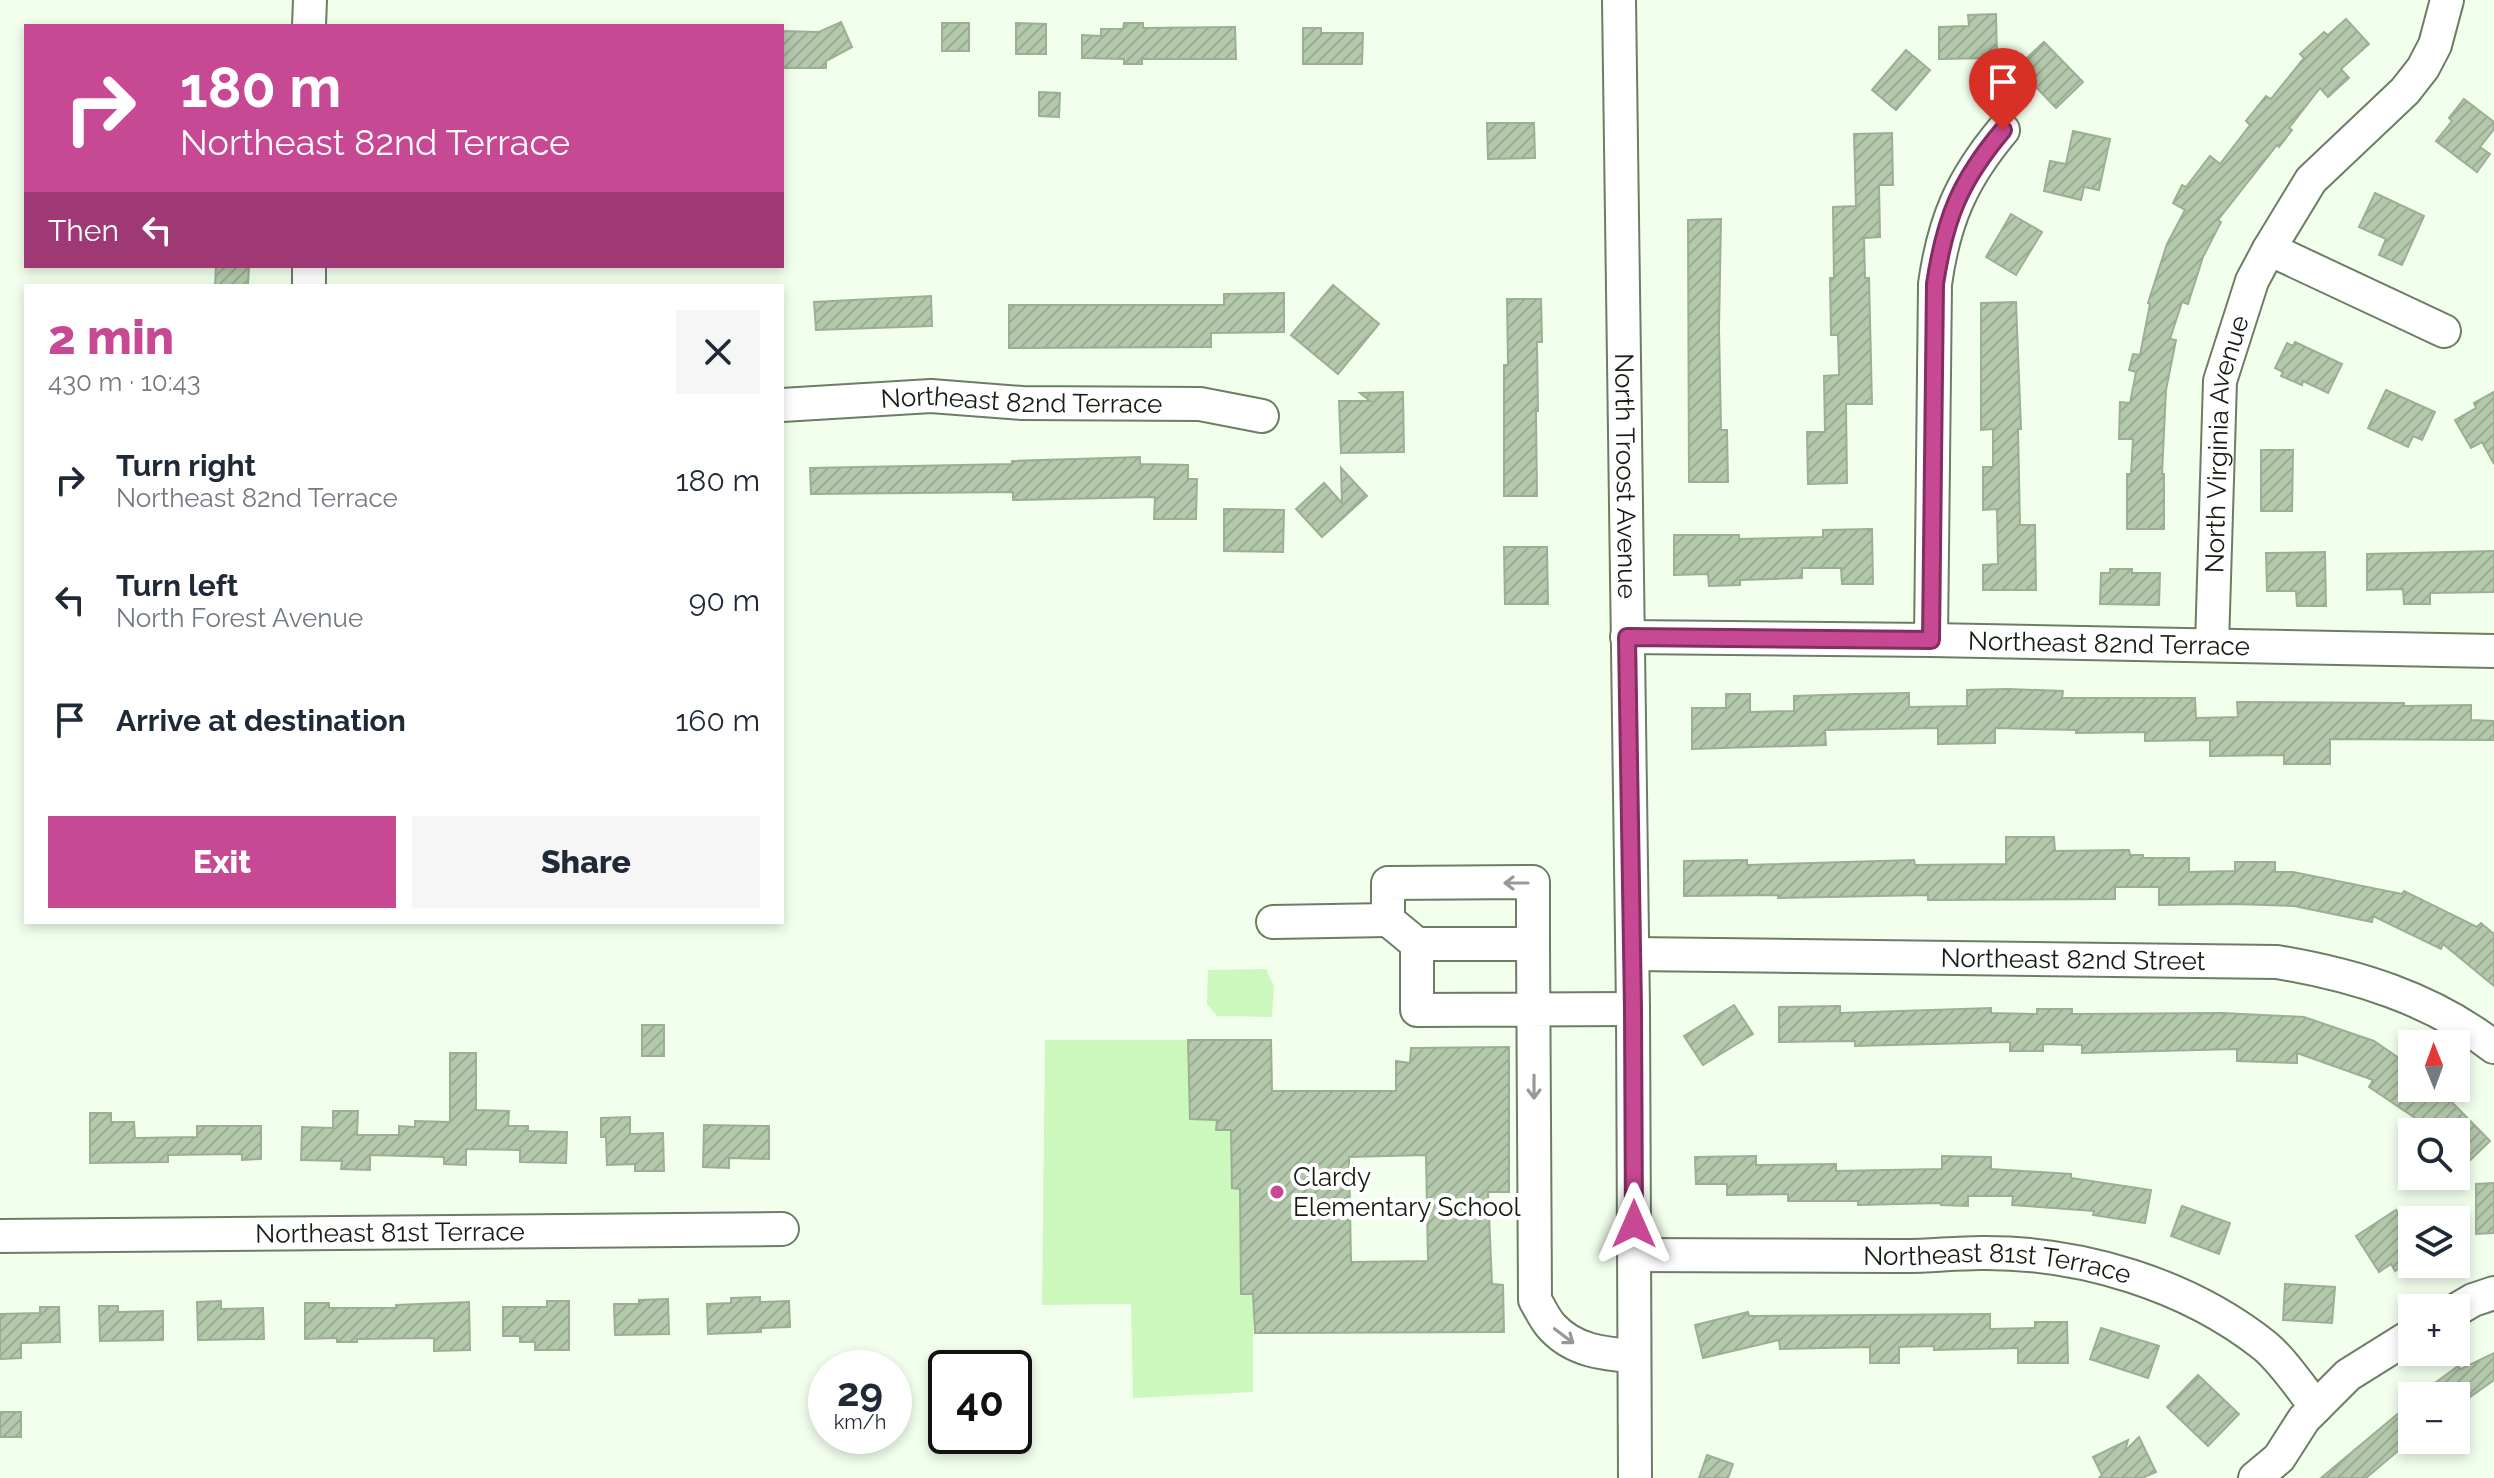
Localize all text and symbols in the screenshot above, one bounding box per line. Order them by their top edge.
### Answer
pin [1969,48,2037,130]
text: 180 m [180,54,341,120]
icon: right [48,56,152,160]
icon: arrive [1981,60,2025,104]
text: Northeast 82nd Terrace [180,121,570,163]
icon: left [135,208,179,252]
text: Then [48,213,119,248]
text: 2 min [48,309,174,365]
button: close [676,310,760,394]
street label: North Virginia Avenue [2199,312,2255,574]
street label: North Troost Avenue [1609,353,1642,599]
text: 430 m · 10:43 [48,367,201,397]
street label: Northeast 82nd Terrace [880,381,1163,419]
text: Turn right [116,448,256,483]
icon: right [48,458,92,502]
text: 180 m [676,463,760,498]
text: Northeast 82nd Terrace [116,483,398,513]
text: Turn left [116,568,238,603]
icon: left [48,578,92,622]
text: 90 m [689,583,760,618]
text: North Forest Avenue [116,603,363,633]
street label: Northeast 82nd Terrace [1968,626,2250,661]
icon: arrive [48,698,92,742]
text: Arrive at destination [116,703,406,738]
text: 160 m [675,703,760,738]
button: Exit [48,816,396,908]
button: Share [412,816,760,908]
one-way arrow [1503,875,1530,890]
street label: Northeast 82nd Street [1940,943,2206,976]
north arrow [2398,1030,2470,1102]
map controls [2398,1030,2470,1454]
one-way arrow [1526,1073,1542,1100]
button: search [2398,1118,2470,1190]
place label: Clardy Elementary School [1293,1162,1522,1222]
position arrow [1592,1182,1676,1266]
marker: Clardy Elementary School [1268,1183,1286,1201]
button: layers [2398,1206,2470,1278]
street label: Northeast 81st Terrace [255,1216,525,1249]
street label: Northeast 81st Terrace [1863,1238,2135,1290]
button: + [2398,1294,2470,1366]
one-way arrow [1553,1328,1574,1345]
speed limit sign: 40 [928,1350,1032,1454]
text: 29 [837,1368,883,1415]
button: − [2398,1382,2470,1454]
text: km/h [834,1410,886,1434]

